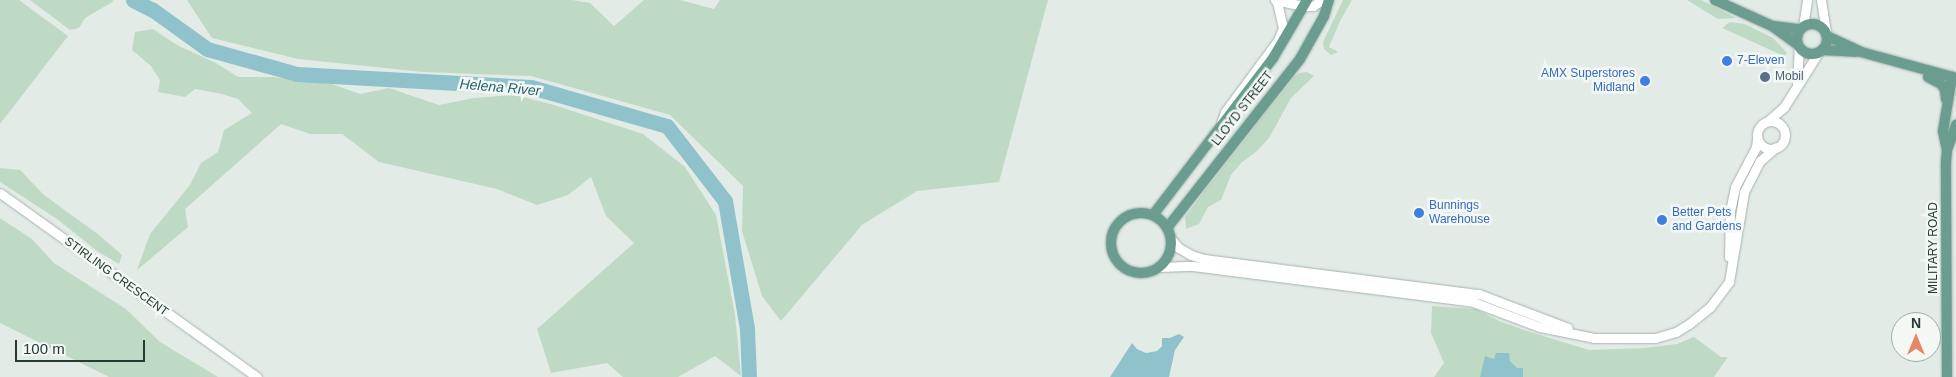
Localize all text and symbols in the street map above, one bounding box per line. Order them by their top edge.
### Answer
place label: 7-Eleven [1737,54,1784,68]
marker: 7-Eleven [1721,55,1733,67]
place label: AMX Superstores Midland [1541,67,1635,95]
street label: LLOYD STREET [1210,69,1276,149]
place label: Mobil [1775,70,1804,84]
marker: Mobil [1759,71,1771,83]
water label: Helena River [459,75,541,99]
marker: AMX Superstores Midland [1639,75,1651,87]
place label: Bunnings Warehouse [1429,199,1490,227]
street label: MILITARY ROAD [1927,202,1941,294]
place label: Better Pets and Gardens [1672,206,1741,234]
marker: Bunnings Warehouse [1413,207,1425,219]
marker: Better Pets and Gardens [1656,214,1668,226]
street label: STIRLING CRESCENT [61,235,171,319]
north arrow [1891,312,1941,362]
text: N [1911,315,1921,331]
scale bar [18,330,148,362]
text: 100 m [23,340,65,357]

